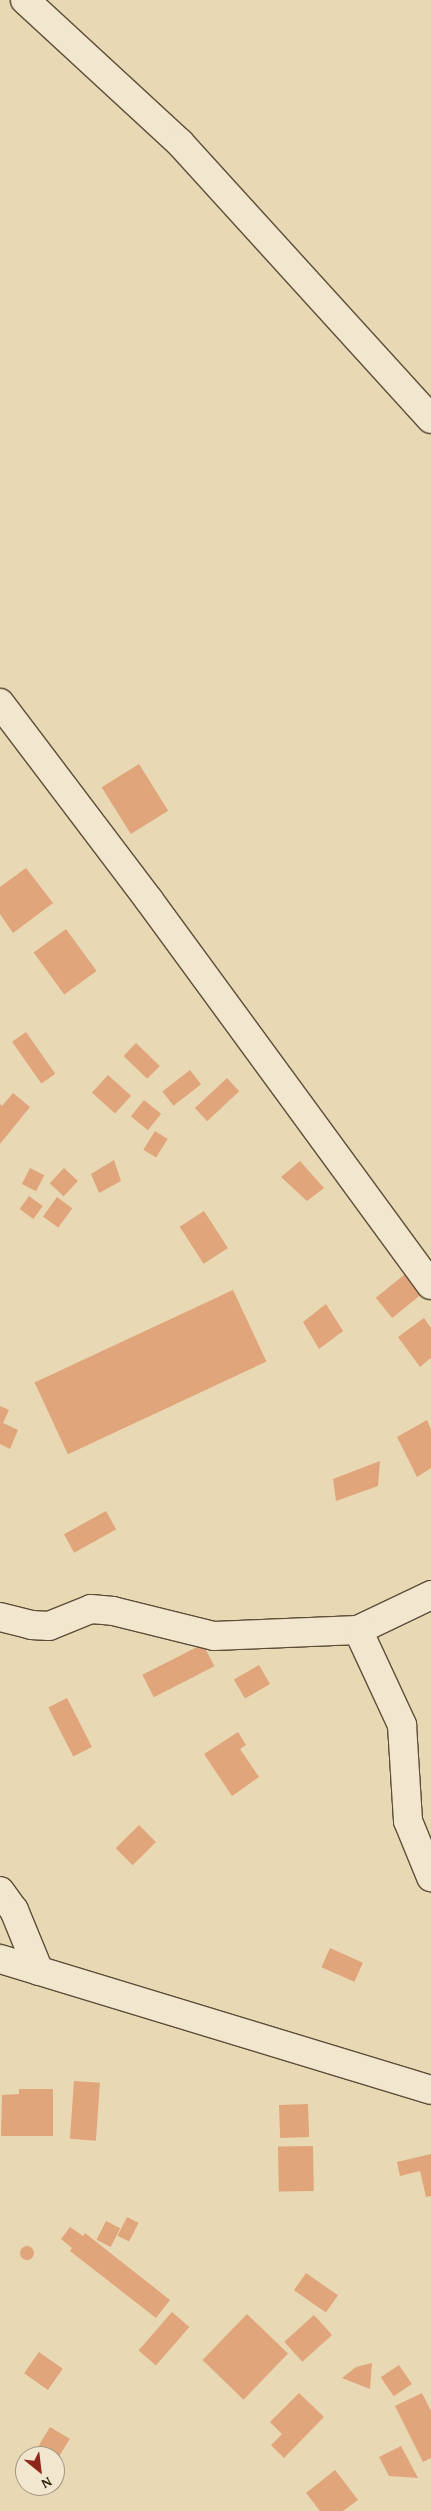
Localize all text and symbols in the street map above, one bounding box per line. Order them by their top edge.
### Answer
north arrow [15,2446,65,2496]
text: N [38,2472,56,2494]

